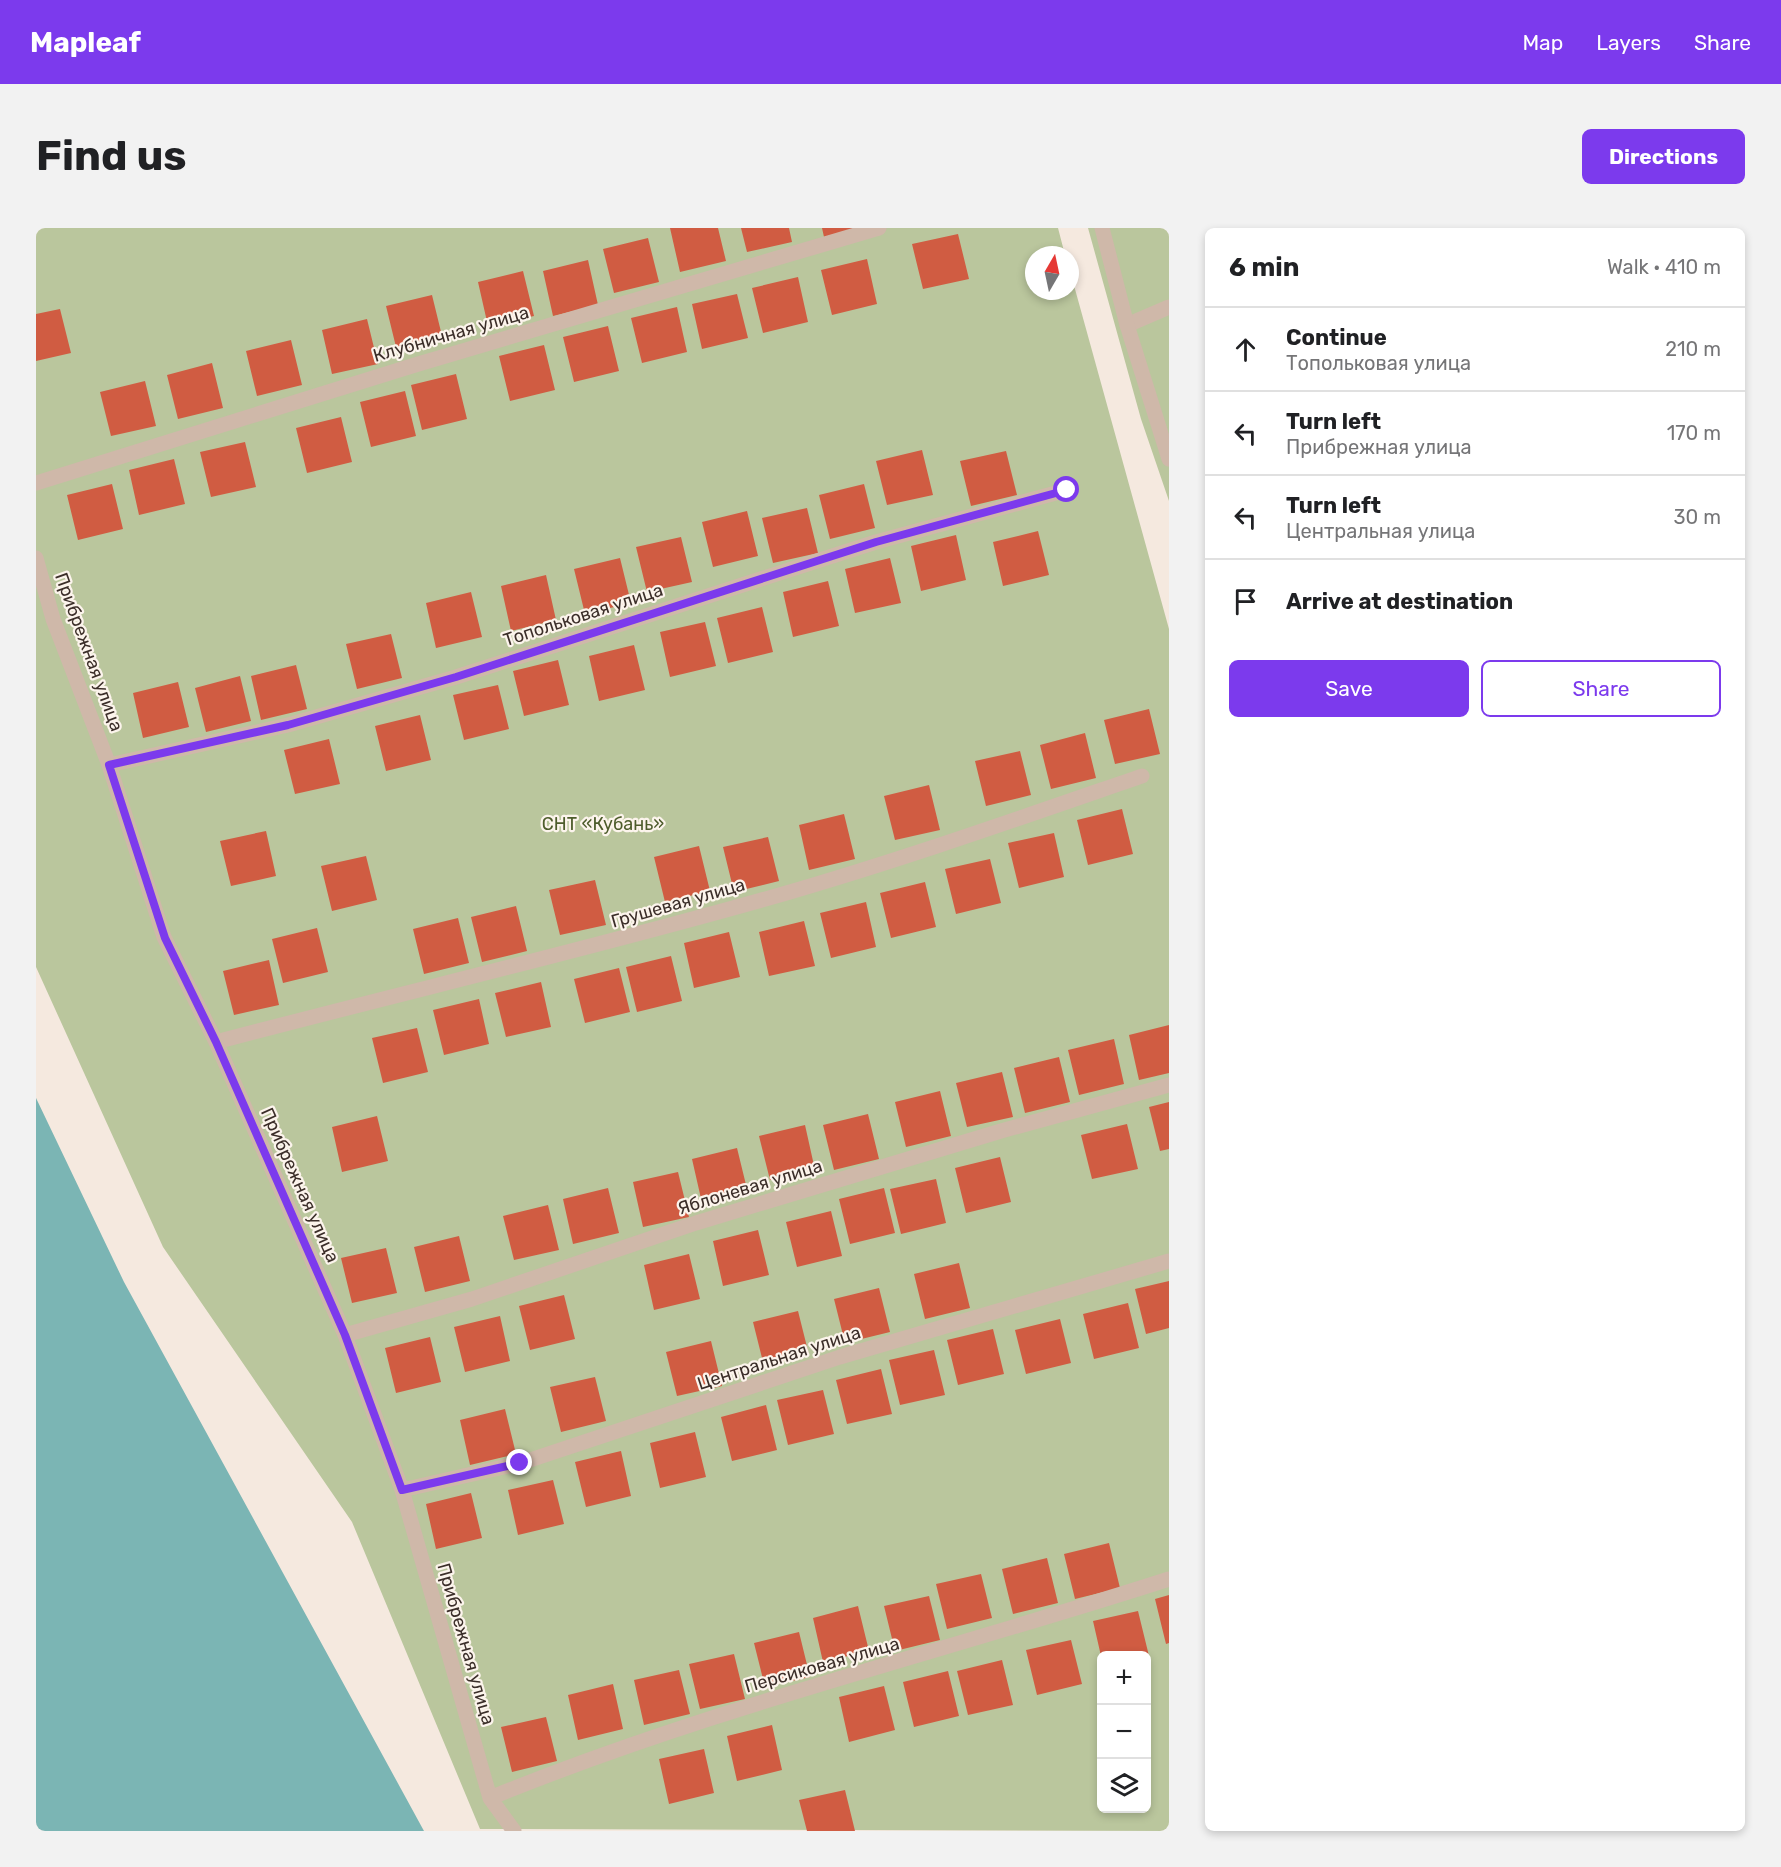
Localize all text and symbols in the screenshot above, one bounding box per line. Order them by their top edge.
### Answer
text: Mapleaf [30,26,141,59]
text: Map [1522,30,1563,55]
text: Layers [1596,30,1661,55]
text: Share [1694,30,1751,55]
button: Directions [1582,129,1745,184]
text: Find us [36,131,187,181]
north arrow [1025,246,1079,300]
text: 6 min [1229,252,1299,283]
text: Walk · 410 m [1607,255,1721,279]
street label: Клубничная улица [371,301,531,367]
text: Continue [1286,324,1387,351]
icon: ahead [1229,333,1262,366]
text: 210 m [1665,337,1721,361]
text: Топольковая улица [1286,351,1471,375]
text: Turn left [1286,408,1381,435]
icon: left [1229,417,1262,450]
text: 170 m [1667,421,1721,445]
text: Прибрежная улица [1286,435,1472,459]
route start [1053,476,1079,502]
text: Turn left [1286,492,1381,519]
icon: left [1229,501,1262,534]
text: 30 m [1674,505,1721,529]
text: Центральная улица [1286,519,1475,543]
street label: Прибрежная улица [50,570,128,734]
street label: Топольковая улица [500,579,666,651]
icon: arrive [1229,585,1262,618]
text: Arrive at destination [1286,588,1513,615]
button: Save [1229,660,1469,717]
button: Share [1481,660,1721,717]
park label: СНТ «Кубань» [542,813,664,835]
street label: Грушевая улица [608,873,748,933]
street label: Прибрежная улица [256,1104,344,1266]
street label: Яблоневая улица [675,1155,825,1219]
street label: Центральная улица [695,1321,863,1395]
route end [506,1449,532,1475]
street label: Прибрежная улица [432,1561,500,1727]
street label: Персиковая улица [742,1632,902,1698]
map controls [1097,1651,1151,1813]
button: + [1097,1651,1151,1705]
button: − [1097,1705,1151,1759]
button: layers [1097,1759,1151,1813]

